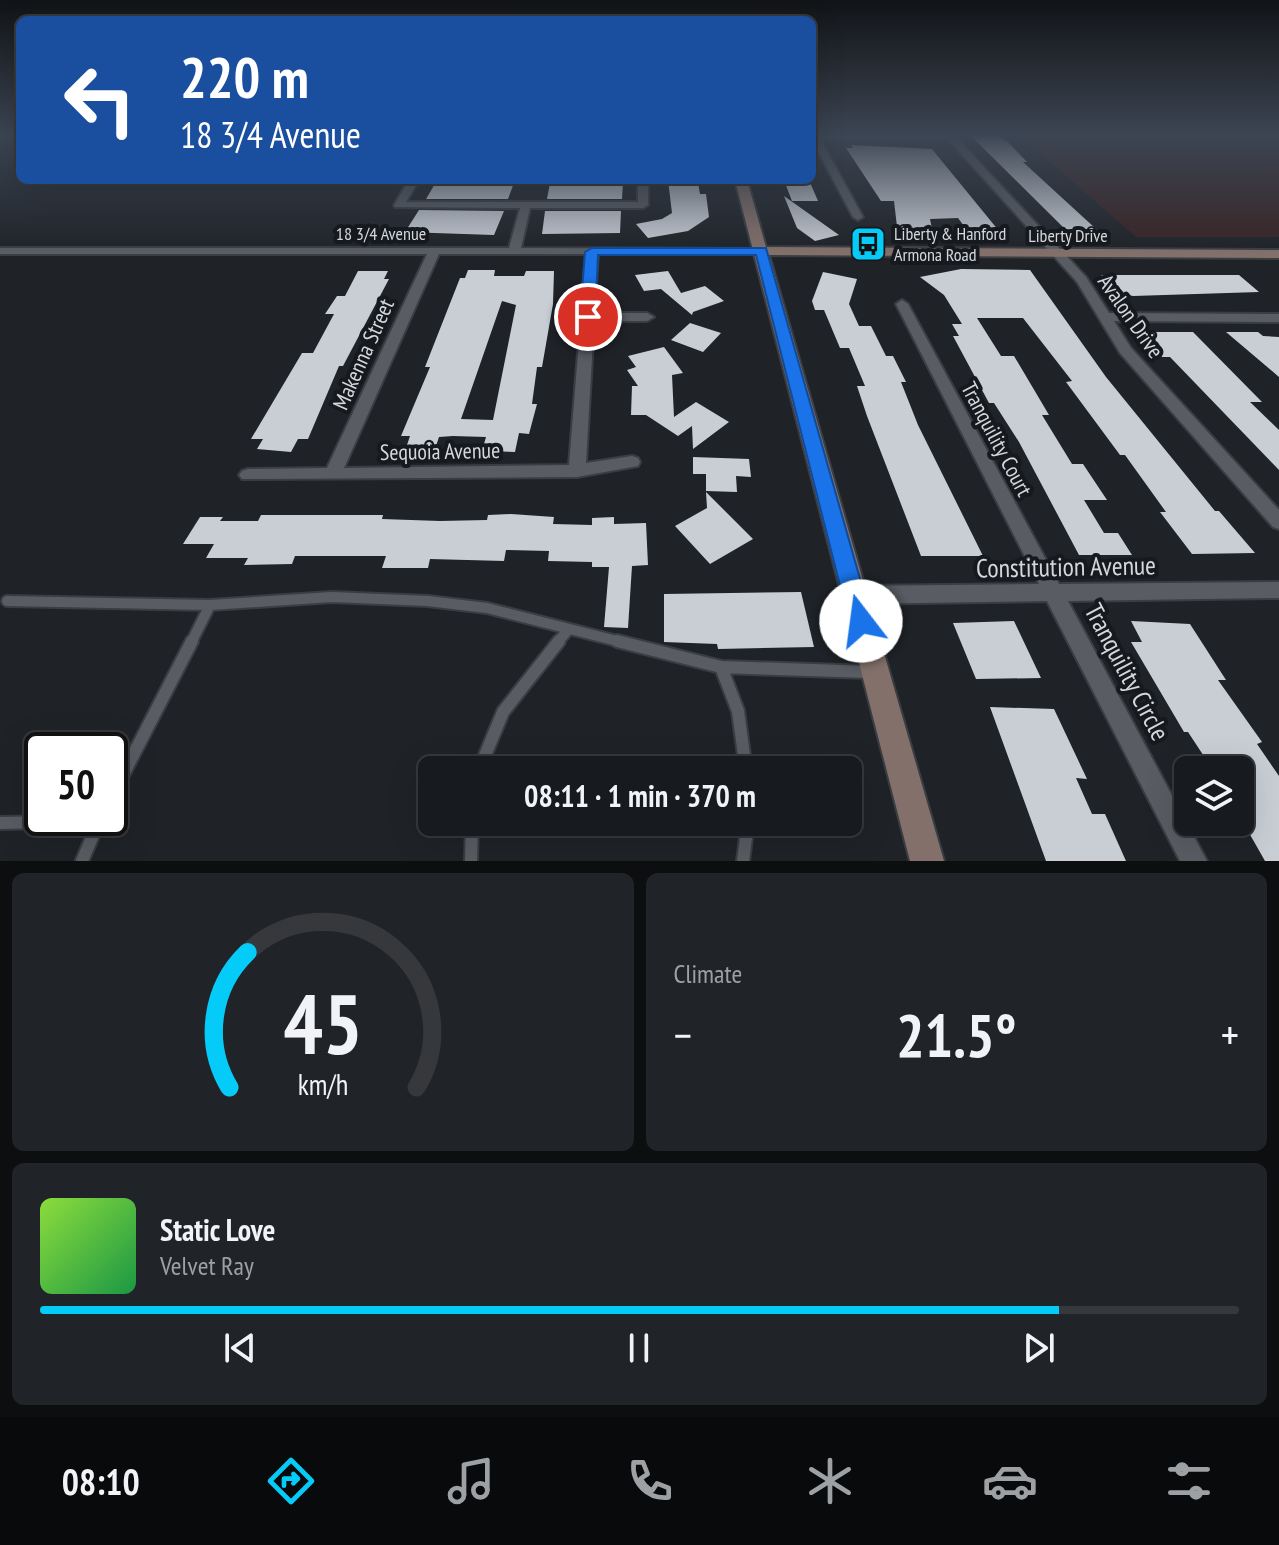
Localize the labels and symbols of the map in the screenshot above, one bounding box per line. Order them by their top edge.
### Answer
street label: 18 3/4 Avenue [336,222,426,245]
place label: Liberty & Hanford Armona Road [894,222,1006,266]
street label: Liberty Drive [1028,224,1108,247]
bus stop icon: Liberty & Hanford Armona Road [849,225,887,263]
street label: Avalon Drive [1092,269,1170,363]
pin [554,283,622,351]
street label: Makenna Street [326,294,400,414]
street label: Tranquility Court [955,377,1039,501]
street label: Sequoia Avenue [380,436,500,466]
street label: Constitution Avenue [976,548,1156,585]
position arrow [819,579,903,663]
street label: Tranquility Circle [1078,598,1177,746]
speed limit sign: 50 [24,732,128,836]

